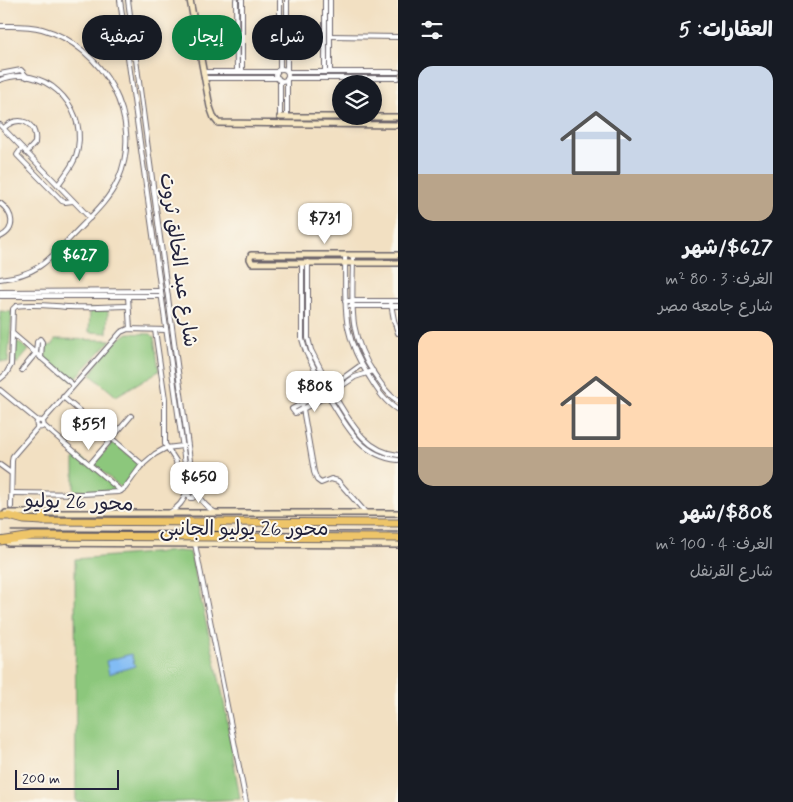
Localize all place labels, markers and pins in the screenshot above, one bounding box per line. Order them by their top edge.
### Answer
pin: $731 [295,202,355,245]
pin: $627 [50,240,110,282]
pin: $808 [285,370,345,413]
pin: $551 [59,408,119,451]
pin: $650 [169,462,229,504]

